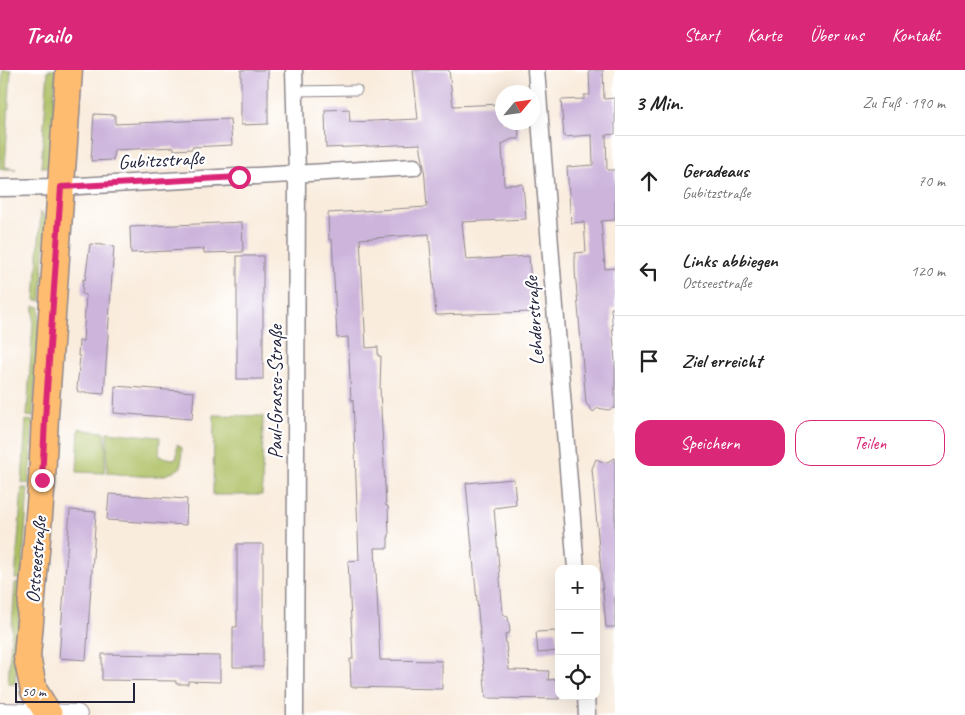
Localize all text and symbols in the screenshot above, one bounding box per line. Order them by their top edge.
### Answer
text: Trailo [25,20,71,50]
text: Start [684,24,719,46]
text: Karte [747,24,782,46]
text: Über uns [810,24,864,46]
text: Kontakt [892,24,940,46]
north arrow [495,85,540,130]
text: 3 Min. [635,90,683,116]
text: Zu Fuß · 190 m [862,93,945,113]
street label: Gubitzstraße [118,145,206,175]
text: Geradeaus [682,159,749,183]
route start [228,166,251,189]
icon: ahead [635,167,663,195]
text: 70 m [918,171,945,191]
text: Gubitzstraße [682,183,750,203]
text: Links abbiegen [682,249,778,273]
icon: left [635,257,663,285]
text: 120 m [911,261,945,281]
text: Ostseestraße [682,273,751,293]
street label: Lehderstraße [518,274,550,366]
street label: Paul-Grasse-Straße [263,324,288,459]
icon: arrive [635,347,663,375]
text: Ziel erreicht [682,349,762,373]
button: Speichern [635,420,785,466]
button: Teilen [795,420,945,466]
route end [31,469,54,492]
street label: Ostseestraße [20,514,52,604]
map controls [555,565,600,700]
button: + [555,565,600,610]
button: − [555,610,600,655]
button: locate [555,655,600,700]
scale bar [15,680,135,703]
text: 50 m [22,683,46,700]

